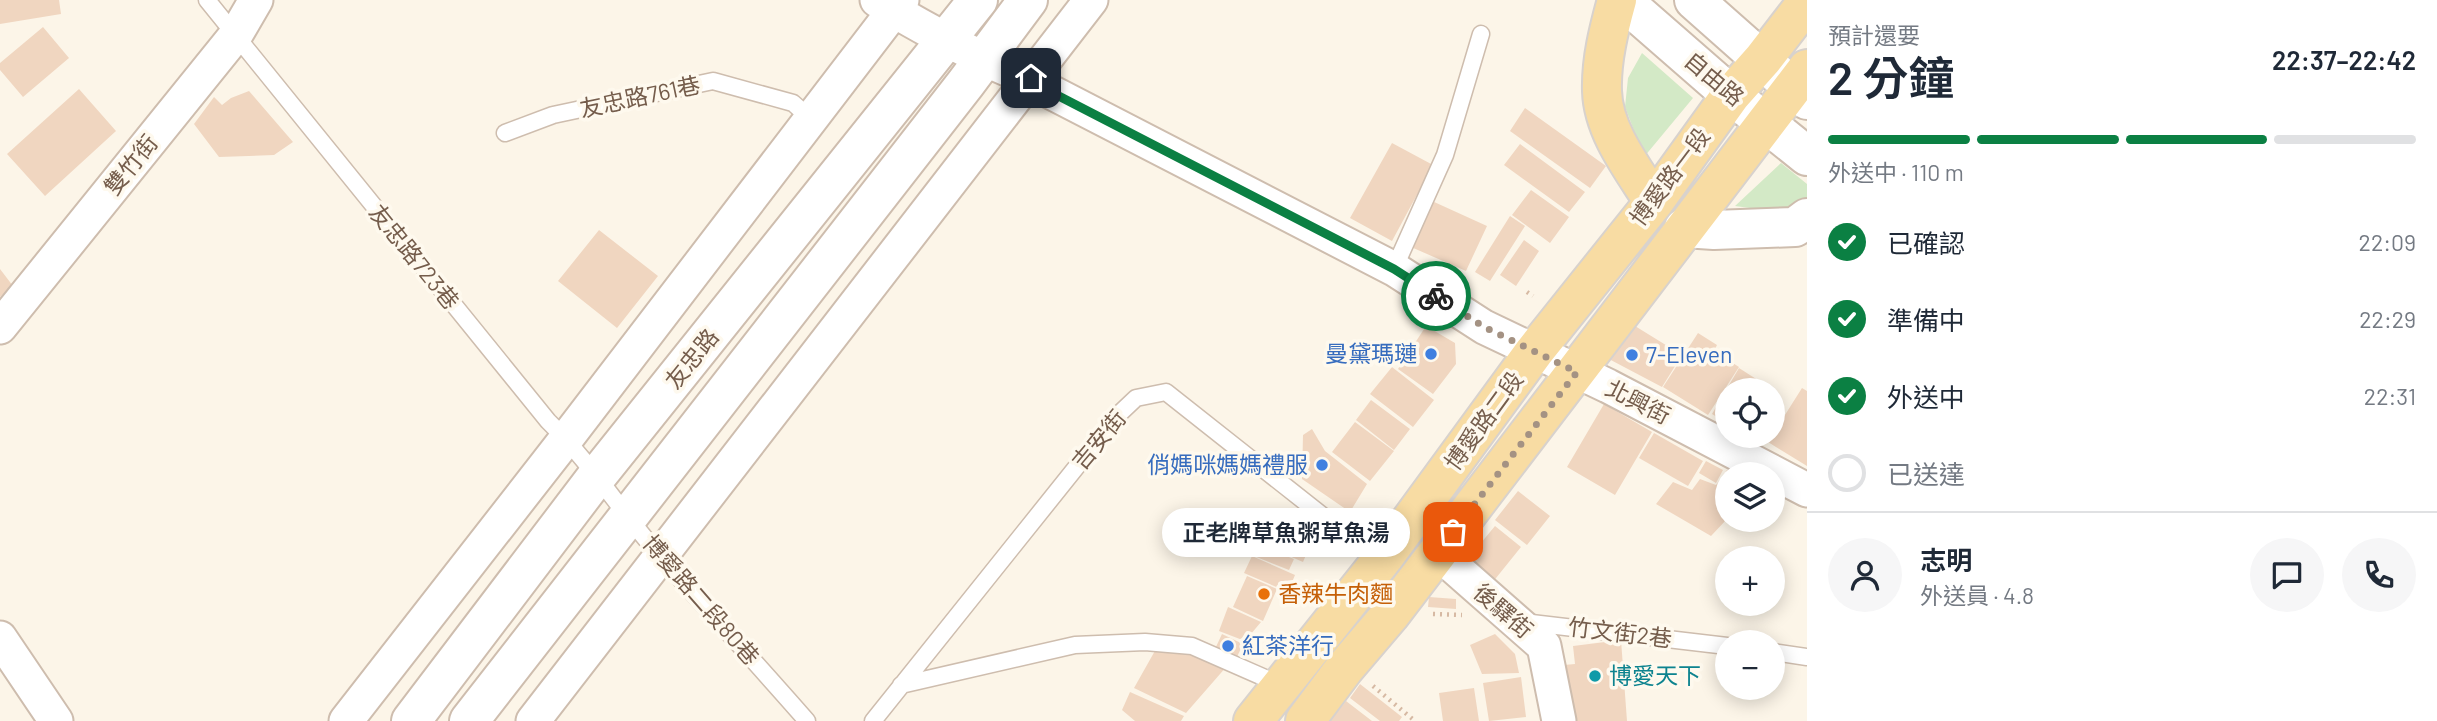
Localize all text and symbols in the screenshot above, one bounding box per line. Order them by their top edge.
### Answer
text: 預計還要 [1828,21,1920,49]
text: 22:37–22:42 [2272,44,2416,75]
street label: 自由路 [1679,45,1750,111]
pin [1001,48,1061,108]
text: 2 分鐘 [1828,49,1955,104]
icon: home [1012,59,1050,97]
street label: 友忠路761巷 [577,70,703,122]
street label: 博愛路一段 [1623,122,1715,231]
street label: 雙竹街 [98,129,163,200]
text: 外送中 · 110 m [1828,158,1964,186]
street label: 友忠路723巷 [364,198,466,314]
icon: check [1828,223,1866,261]
text: 已確認 [1887,227,1965,258]
text: 22:09 [2359,228,2416,256]
courier [1401,261,1471,331]
icon: bike [1417,277,1455,315]
icon: check [1828,300,1866,338]
text: 準備中 [1887,304,1965,335]
text: 22:29 [2359,305,2416,333]
street label: 友忠路 [659,323,724,394]
place label: 曼黛瑪璉 [1325,339,1417,367]
place label: 7-Eleven [1646,340,1732,368]
marker: 曼黛瑪璉 [1423,346,1439,362]
marker: 7-Eleven [1624,347,1640,363]
street label: 博愛路二段 [1438,366,1528,475]
street label: 北興街 [1601,373,1676,429]
icon: check [1828,377,1866,415]
map controls [1715,378,1785,700]
button: locate [1715,378,1785,448]
text: 外送中 [1887,381,1965,412]
text: 22:31 [2364,382,2416,410]
street label: 吉安街 [1065,404,1131,475]
place label: 俏媽咪媽媽禮服 [1147,450,1308,478]
marker: 俏媽咪媽媽禮服 [1314,457,1330,473]
text: 已送達 [1887,458,1965,489]
button: layers [1715,462,1785,532]
pin [1423,502,1483,562]
callout: 正老牌草魚粥草魚湯 [1162,508,1411,556]
icon: bag [1434,513,1472,551]
text: 正老牌草魚粥草魚湯 [1183,518,1390,546]
street label: 博愛路二段80巷 [638,529,766,670]
button: person [1828,538,1902,612]
button: chat [2250,538,2324,612]
button: phone [2342,538,2416,612]
text: 志明 [1920,544,1972,575]
button: + [1715,546,1785,616]
street label: 後驛街 [1468,577,1539,643]
place label: 香辣牛肉麵 [1278,579,1393,607]
text: 外送員 · 4.8 [1920,581,2034,609]
marker: 香辣牛肉麵 [1256,586,1272,602]
street label: 竹文街2巷 [1567,612,1674,652]
button: − [1715,630,1785,700]
place label: 紅茶洋行 [1242,631,1334,659]
marker: 紅茶洋行 [1220,638,1236,654]
place label: 博愛天下 [1609,661,1701,689]
marker: 博愛天下 [1587,668,1603,684]

